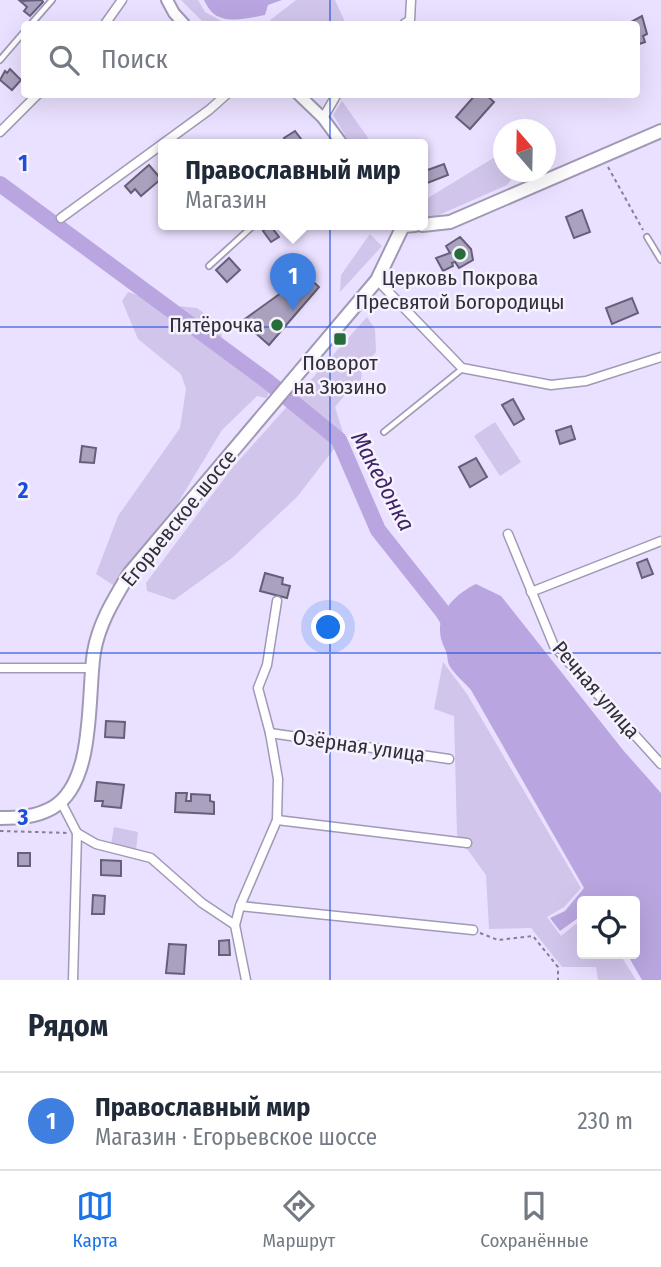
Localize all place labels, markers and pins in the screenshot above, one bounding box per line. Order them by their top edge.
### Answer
marker: Церковь Покрова Пресвятой Богородицы [452,246,468,262]
pin: 1 [270,253,316,311]
place label: Церковь Покрова Пресвятой Богородицы [355,265,565,315]
place label: Пятёрочка [169,312,263,338]
marker: Пятёрочка [269,317,285,333]
marker: Поворот на Зюзино [332,331,348,347]
place label: Поворот на Зюзино [293,350,387,400]

